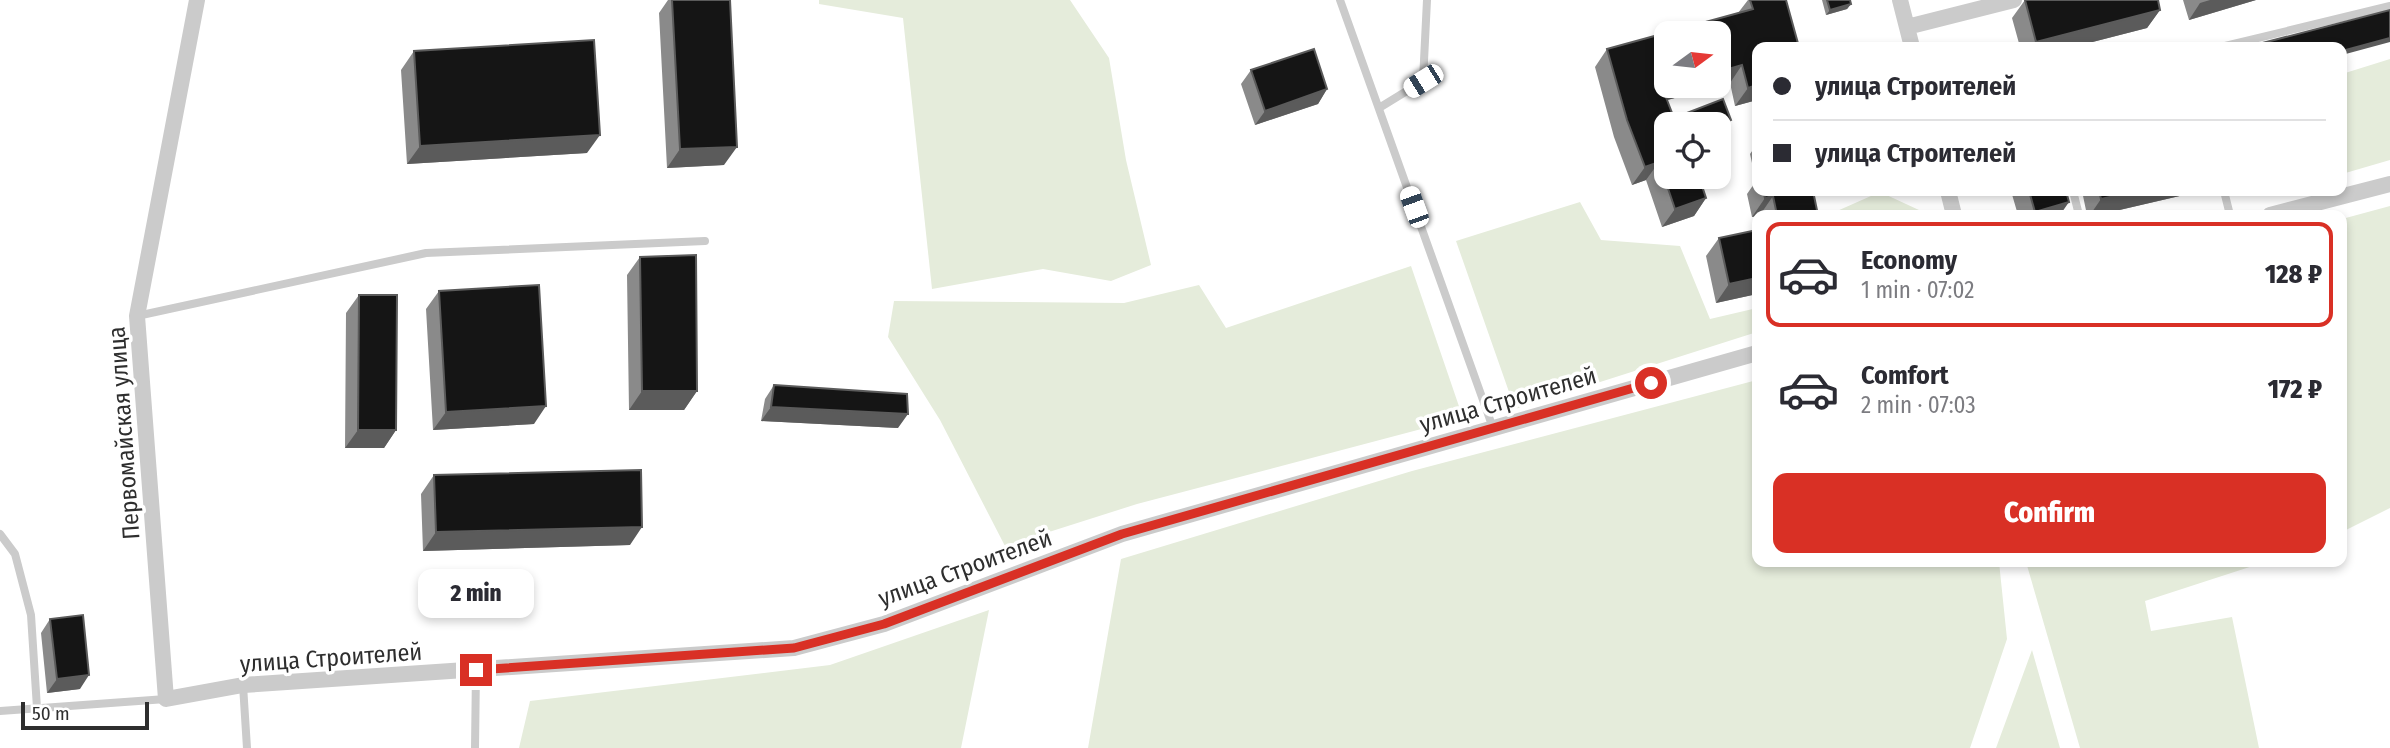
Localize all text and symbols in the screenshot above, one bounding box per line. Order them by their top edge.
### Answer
north arrow [1654,21,1731,98]
map controls [1654,21,1731,189]
car [1400,61,1447,101]
text: улица Строителей [1815,71,2016,102]
button: locate [1654,112,1731,189]
text: улица Строителей [1815,138,2016,169]
car [1397,184,1432,230]
icon: car [1777,243,1840,306]
text: Economy [1861,245,1957,276]
text: 128 ₽ [2265,259,2322,290]
text: 1 min · 07:02 [1861,276,1974,304]
street label: Первомайская улица [103,326,145,540]
icon: car [1777,358,1840,421]
text: Comfort [1861,360,1949,391]
street label: улица Строителей [1416,361,1600,439]
route start [1635,367,1667,399]
text: 172 ₽ [2268,374,2322,405]
text: 2 min · 07:03 [1861,391,1976,419]
button: Confirm [1773,473,2326,553]
street label: улица Строителей [874,524,1056,612]
callout: 2 min [418,568,534,618]
text: 2 min [451,579,501,607]
street label: улица Строителей [239,638,423,678]
route end [460,654,492,686]
scale bar [21,699,149,731]
text: 50 m [32,702,70,725]

